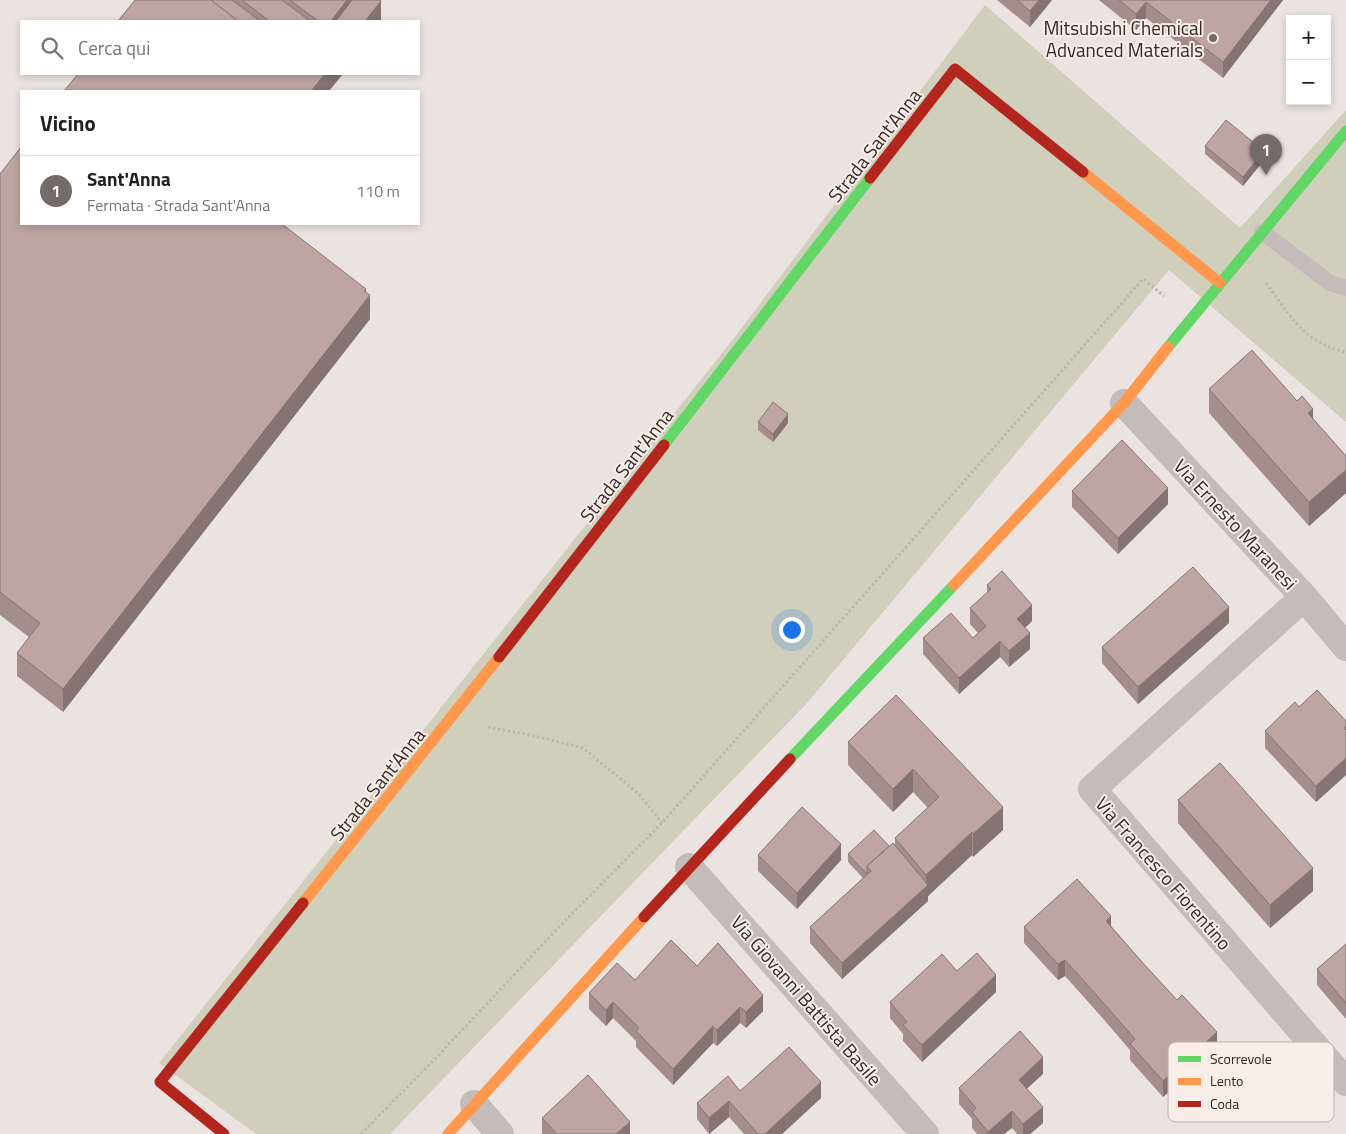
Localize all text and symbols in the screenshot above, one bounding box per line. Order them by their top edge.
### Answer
place label: Mitsubishi Chemical Advanced Materials [1043,13,1203,64]
map controls [1286,15,1331,105]
button: + [1286,15,1331,60]
search box [20,20,420,75]
marker: Mitsubishi Chemical Advanced Materials [1207,32,1219,44]
text: Cerca qui [78,33,150,62]
icon: search [38,34,66,62]
button: − [1286,60,1331,105]
street label: Strada Sant'Anna [820,81,928,208]
text: Vicino [40,107,96,139]
pin: 1 [1250,134,1282,175]
text: Sant'Anna [87,164,171,193]
text: 1 [52,179,60,203]
text: 110 m [356,179,400,203]
text: Fermata · Strada Sant'Anna [87,193,270,217]
street label: Strada Sant'Anna [572,401,680,528]
street label: Via Ernesto Maranesi [1167,452,1305,596]
your location [779,617,805,643]
street label: Strada Sant'Anna [322,721,432,847]
street label: Via Francesco Fiorentino [1089,790,1239,956]
street label: Via Giovanni Battista Basile [725,908,889,1092]
legend [1168,1042,1334,1122]
text: Scorrevole [1210,1048,1272,1069]
text: Lento [1210,1070,1244,1091]
text: Coda [1210,1093,1239,1114]

